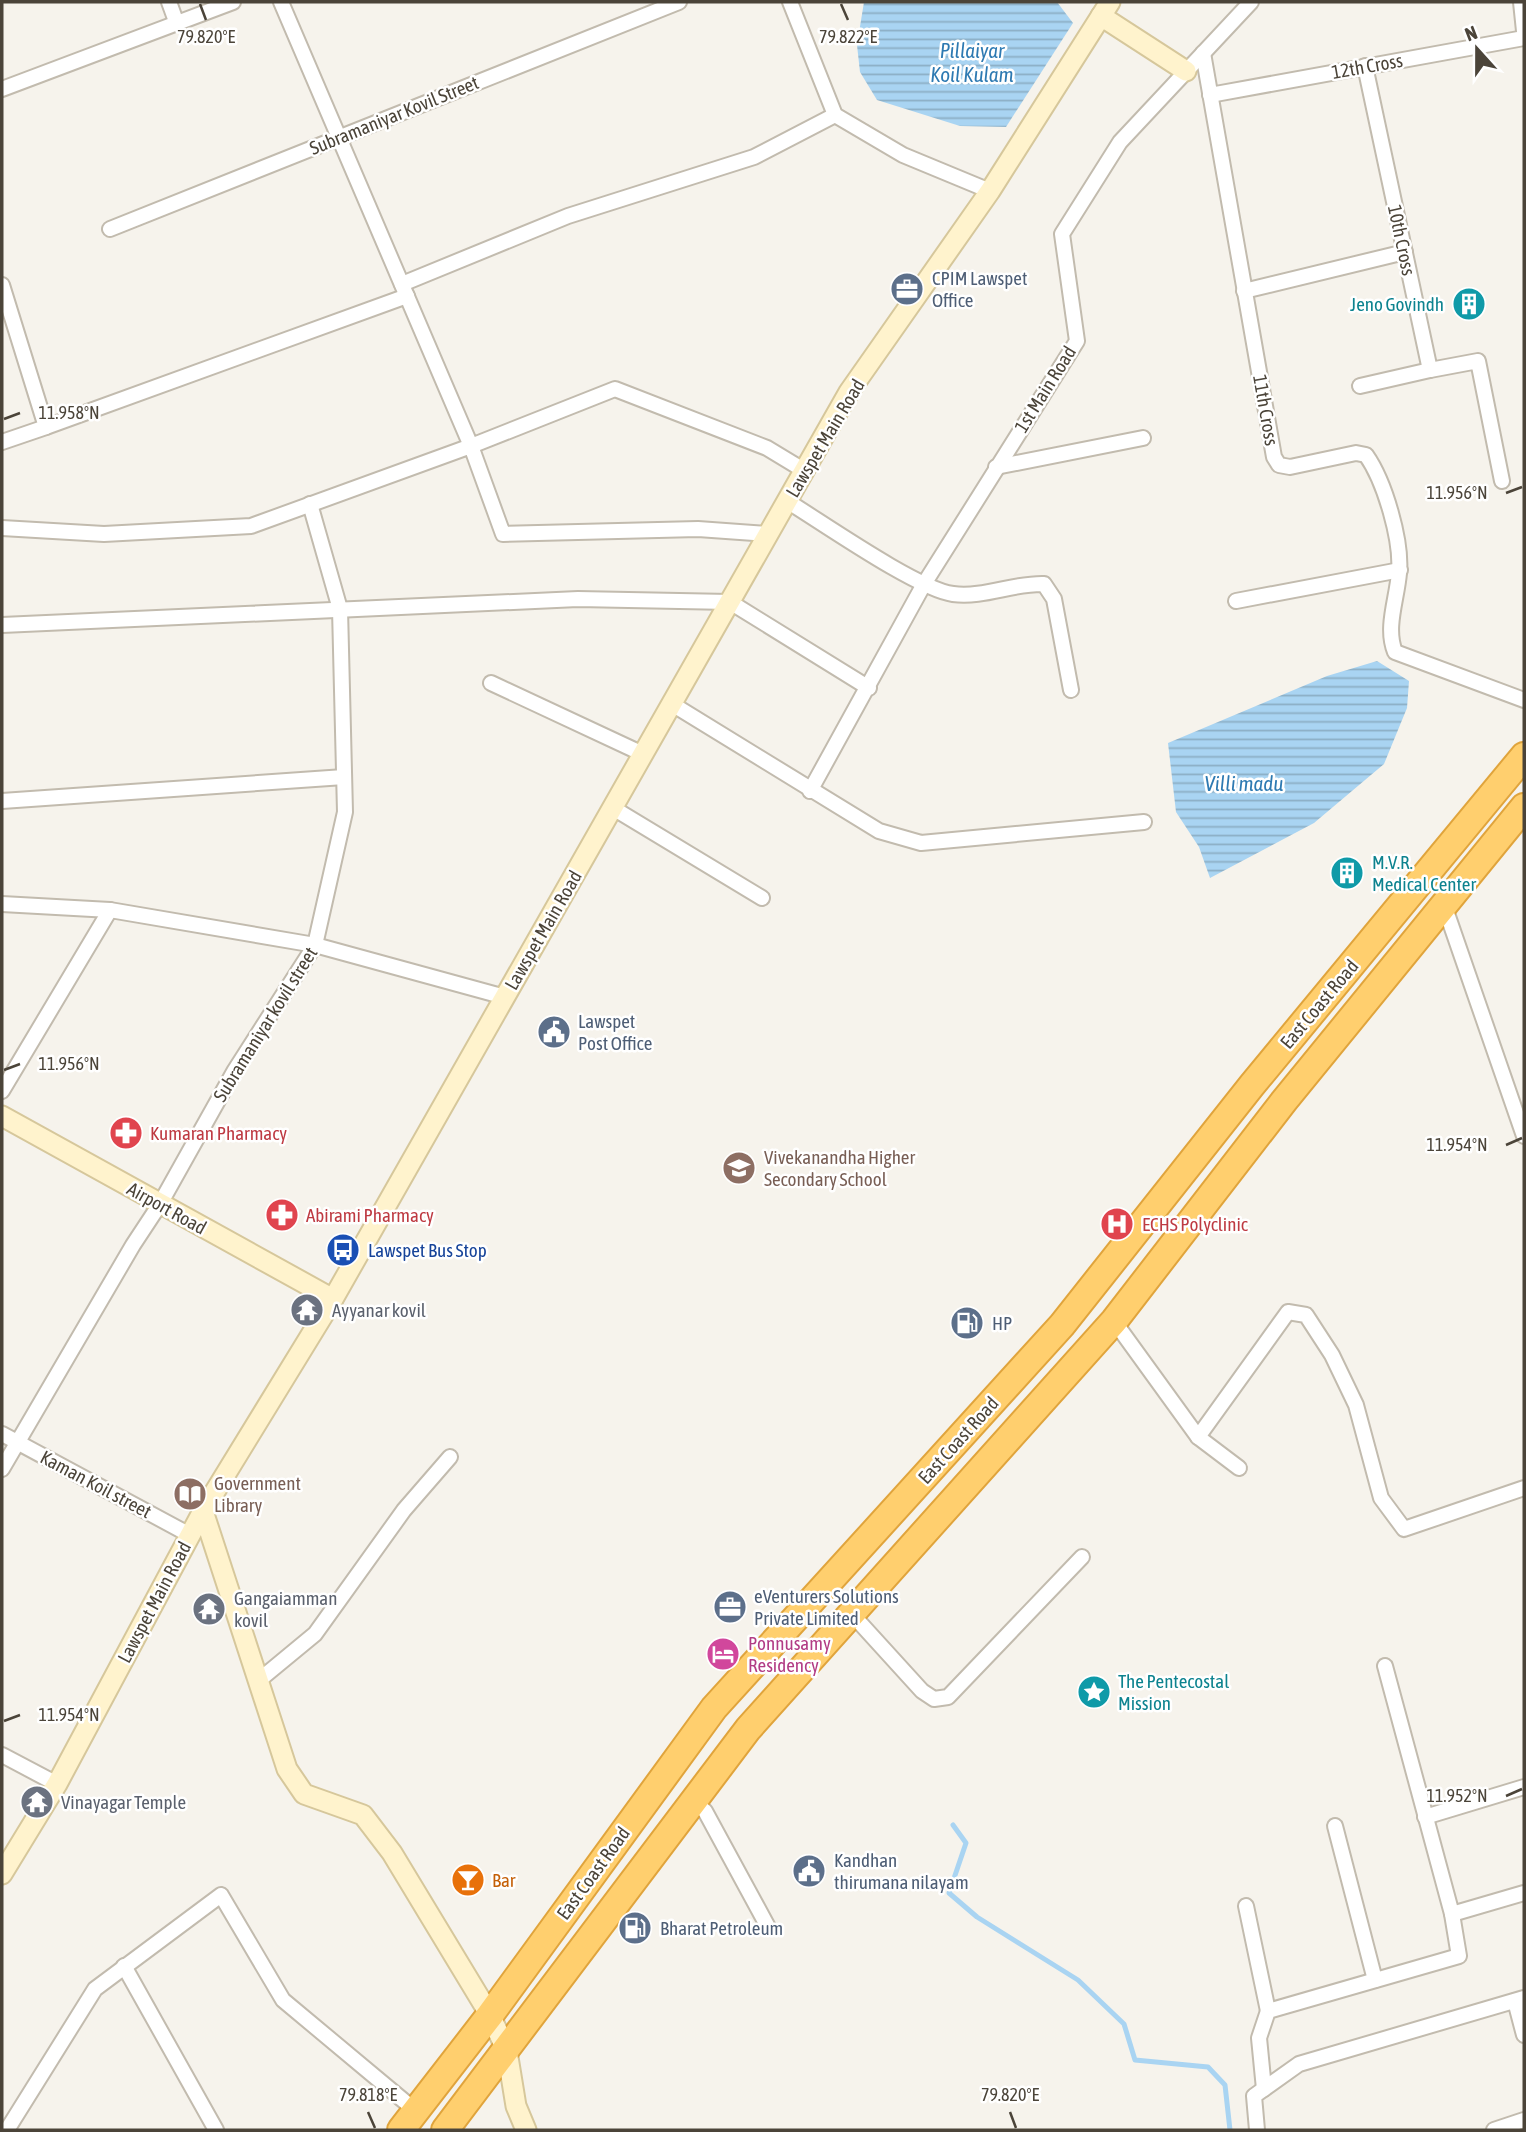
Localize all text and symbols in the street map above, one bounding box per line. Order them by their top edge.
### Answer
north arrow [1442,14,1512,84]
text: N [1462,21,1480,45]
text: 79.820°E [177,26,235,47]
text: 79.822°E [819,26,877,47]
water label: Pillaiyar Koil Kulam [930,38,1014,86]
street label: 12th Cross [1330,49,1404,83]
street label: Subramaniyar Kovil Street [306,71,482,159]
street label: 10th Cross [1384,203,1420,278]
place label: CPIM Lawspet Office [932,267,1027,311]
office icon: CPIM Lawspet Office [888,270,926,308]
building icon: Jeno Govindh [1450,285,1488,323]
place label: Jeno Govindh [1350,293,1444,315]
street label: 1st Main Road [1010,342,1080,436]
street label: 11th Cross [1249,373,1283,447]
street label: Lawspet Main Road [781,375,869,501]
text: 11.958°N [38,402,100,423]
text: 11.956°N [1426,482,1488,503]
water label: Villi madu [1205,771,1283,795]
place label: M.V.R. Medical Center [1372,851,1476,895]
building icon: M.V.R. Medical Center [1328,854,1366,892]
street label: Lawspet Main Road [500,866,586,994]
street label: Subramaniyar kovil street [209,943,321,1105]
street label: East Coast Road [1276,955,1362,1053]
place label: Lawspet Post Office [578,1010,652,1054]
public building icon: Lawspet Post Office [535,1013,573,1051]
text: 11.956°N [38,1053,100,1074]
pharmacy icon: Kumaran Pharmacy [107,1114,145,1152]
place label: Kumaran Pharmacy [150,1122,287,1144]
text: 11.954°N [1426,1134,1488,1155]
place label: Vivekanandha Higher Secondary School [764,1146,915,1190]
school or university icon: Vivekanandha Higher Secondary School [720,1149,758,1187]
street label: Airport Road [124,1177,210,1239]
pharmacy icon: Abirami Pharmacy [263,1196,301,1234]
place label: Abirami Pharmacy [306,1204,434,1226]
hospital icon: ECHS Polyclinic [1098,1205,1136,1243]
place label: ECHS Polyclinic [1142,1213,1249,1235]
bus stop icon: Lawspet Bus Stop [324,1231,362,1269]
place label: Lawspet Bus Stop [368,1239,487,1261]
temple icon: Ayyanar kovil [288,1291,326,1329]
place label: Ayyanar kovil [332,1299,426,1321]
fuel station icon: HP [948,1304,986,1342]
place label: HP [992,1312,1012,1334]
street label: East Coast Road [913,1392,1003,1488]
street label: Kaman Koil street [37,1446,155,1522]
place label: Government Library [214,1472,301,1516]
library icon: Government Library [171,1475,209,1513]
street label: Lawspet Main Road [113,1538,195,1666]
place label: eVenturers Solutions Private Limited [754,1585,899,1629]
place label: Gangaiamman kovil [234,1587,337,1631]
office icon: eVenturers Solutions Private Limited [711,1588,749,1626]
temple icon: Gangaiamman kovil [190,1590,228,1628]
place label: Ponnusamy Residency [748,1632,831,1676]
hotel icon: Ponnusamy Residency [704,1635,742,1673]
place label: The Pentecostal Mission [1118,1670,1229,1714]
place icon: The Pentecostal Mission [1075,1673,1113,1711]
text: 11.954°N [38,1704,100,1725]
temple icon: Vinayagar Temple [18,1783,56,1821]
text: 11.952°N [1426,1785,1488,1806]
place label: Vinayagar Temple [61,1791,186,1813]
street label: East Coast Road [552,1822,634,1924]
place label: Kandhan thirumana nilayam [834,1849,969,1893]
public building icon: Kandhan thirumana nilayam [790,1852,828,1890]
bar icon: Bar [449,1861,487,1899]
place label: Bar [492,1869,516,1891]
fuel station icon: Bharat Petroleum [616,1909,654,1947]
place label: Bharat Petroleum [660,1917,783,1939]
text: 79.818°E [339,2084,397,2105]
text: 79.820°E [981,2084,1039,2105]

